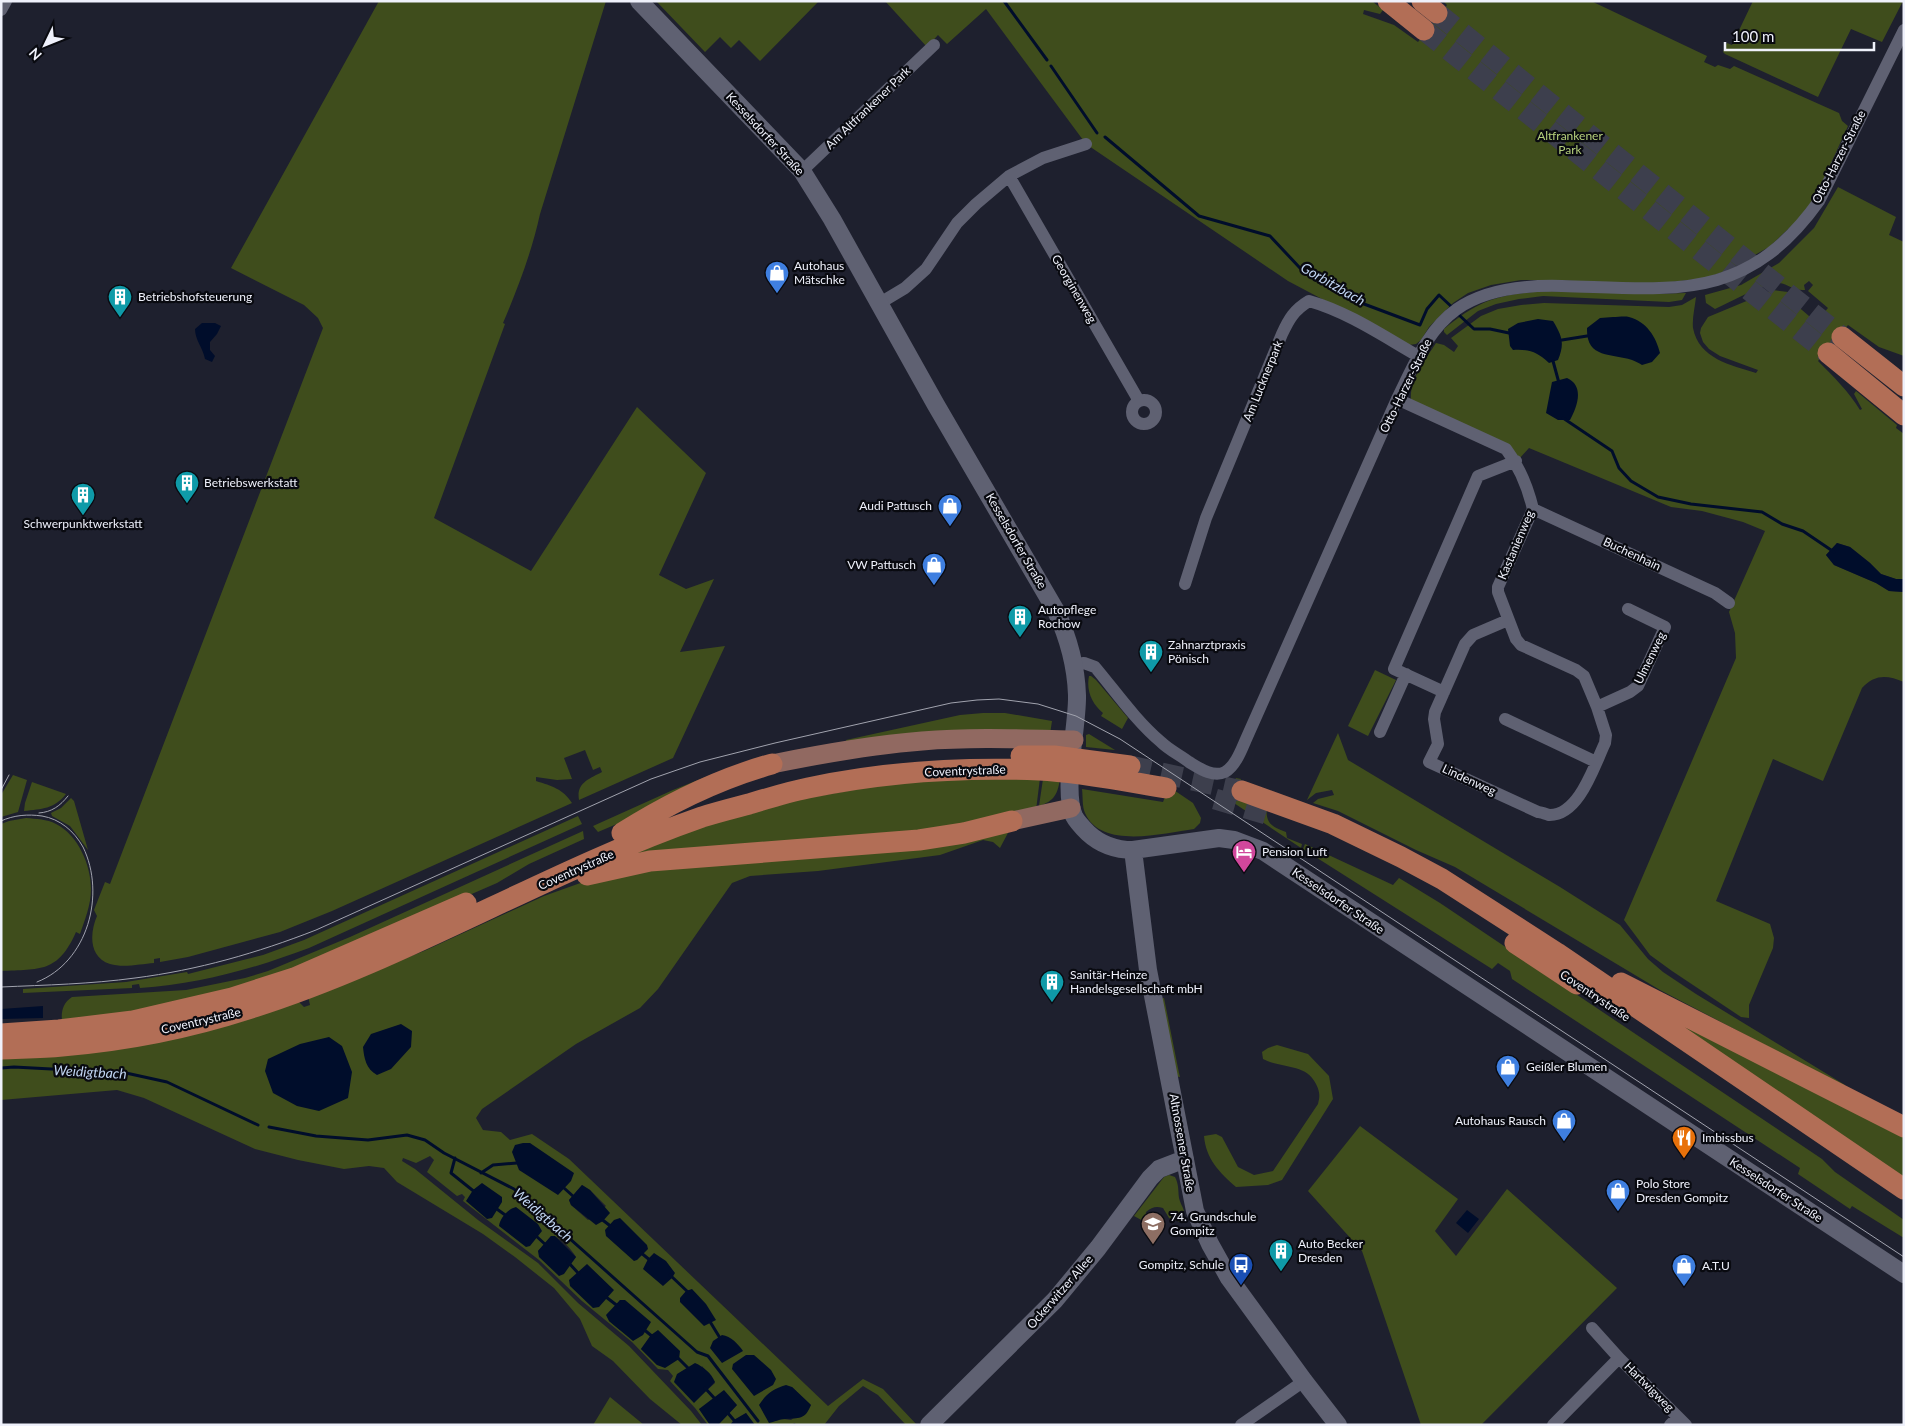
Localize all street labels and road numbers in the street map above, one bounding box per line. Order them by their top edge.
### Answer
street label: Am Altfrankener Park [822,63,914,152]
street label: Kesselsdorfer Straße [723,89,808,178]
street label: Otto-Harzer-Straße [1809,108,1869,206]
street label: Georginenweg [1049,252,1100,326]
street label: Otto-Harzer-Straße [1376,336,1435,435]
street label: Am Lucknerpark [1239,337,1286,423]
street label: Kesselsdorfer Straße [983,490,1050,591]
street label: Kastanienweg [1494,508,1537,582]
street label: Buchenhain [1601,534,1663,573]
street label: Ulmenweg [1630,629,1669,686]
street label: Lindenweg [1440,761,1498,798]
street label: Coventrystraße [924,762,1006,779]
street label: Coventrystraße [536,846,616,893]
street label: Kesselsdorfer Straße [1289,864,1387,937]
street label: Coventrystraße [1557,967,1633,1025]
street label: Coventrystraße [160,1004,242,1037]
street label: Altnossener Straße [1166,1092,1199,1193]
street label: Kesselsdorfer Straße [1727,1154,1826,1225]
street label: Ockerwitzer Allee [1023,1252,1096,1332]
street label: Hartwigweg [1621,1359,1677,1415]

